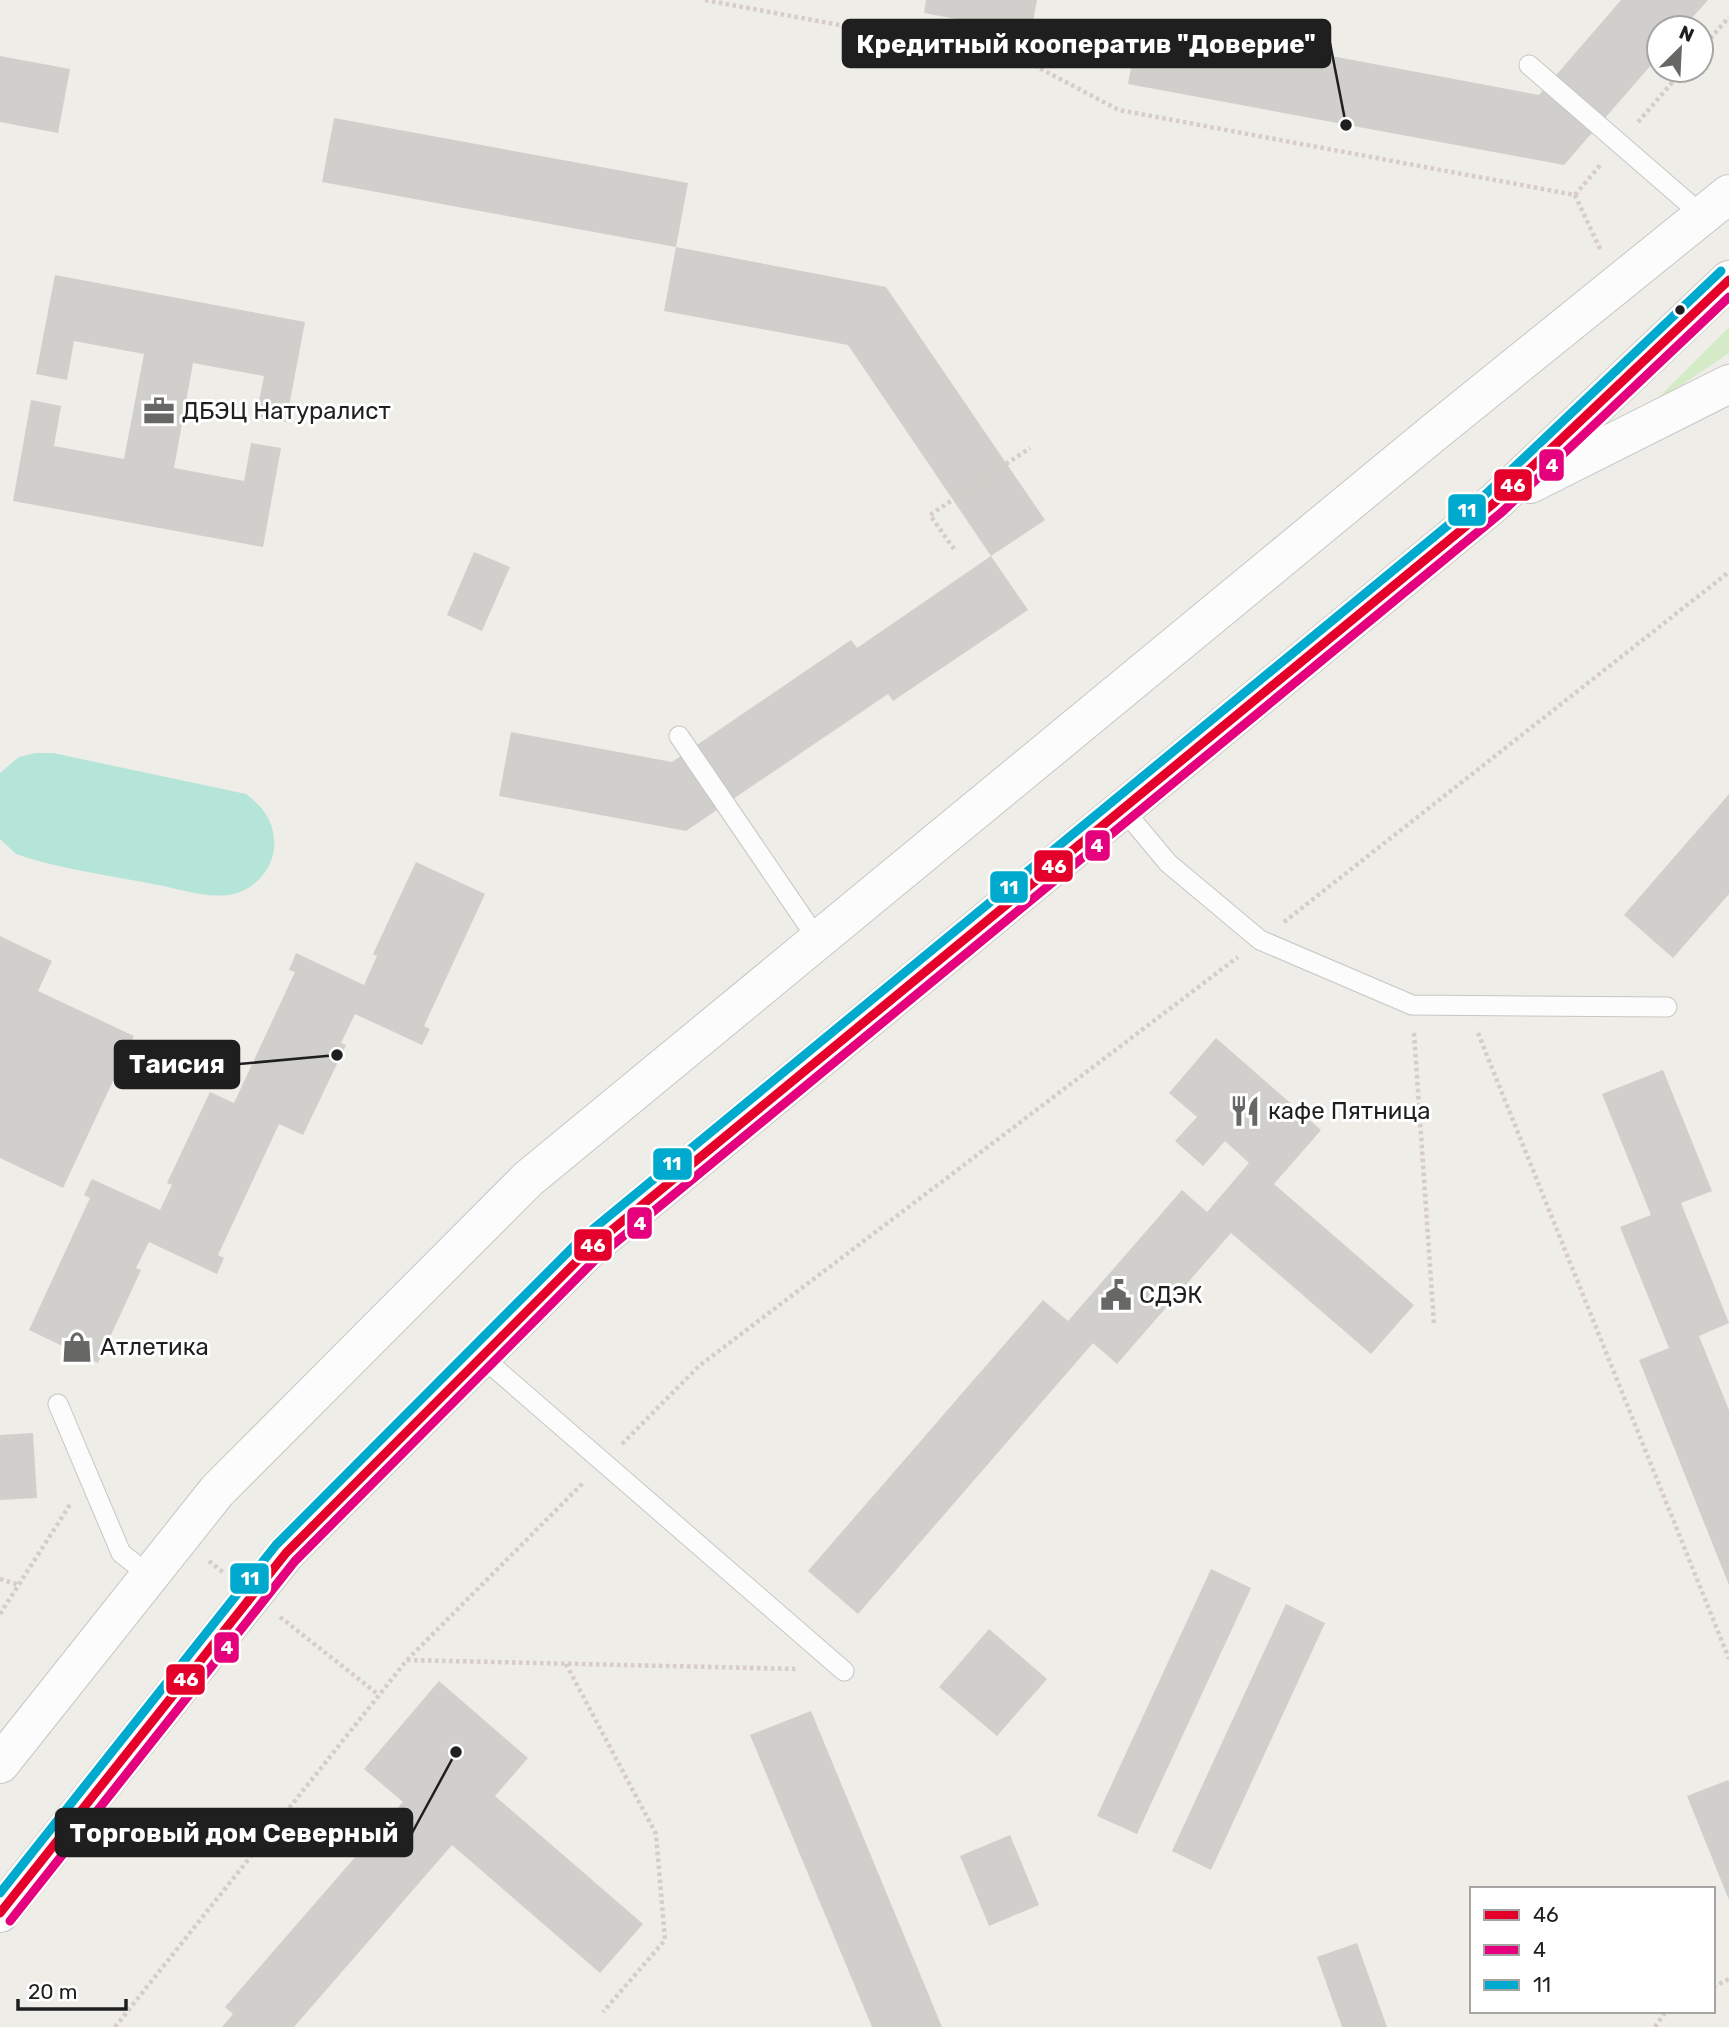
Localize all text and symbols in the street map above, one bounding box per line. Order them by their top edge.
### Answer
north arrow [1645,14,1715,84]
callout: Кредитный кооператив "Доверие" [843,20,1330,67]
text: N [1676,21,1698,47]
text: Кредитный кооператив "Доверие" [856,29,1316,60]
unlabelled marker [1673,303,1687,317]
office icon: ДБЭЦ Натуралист [142,394,176,428]
place label: ДБЭЦ Натуралист [182,397,391,425]
line badge: 4 [1538,448,1565,482]
text: 4 [1546,454,1559,477]
line badge: 46 [1493,468,1533,502]
text: 46 [1500,474,1526,497]
line badge: 11 [1447,493,1487,527]
text: 11 [1458,499,1476,522]
line badge: 4 [1084,829,1111,862]
text: 4 [1091,834,1104,857]
line badge: 46 [1033,849,1074,883]
text: 46 [1041,855,1067,878]
line badge: 11 [989,870,1029,904]
text: 11 [1000,876,1018,899]
callout: Таисия [115,1041,239,1088]
text: Таисия [129,1049,225,1080]
restaurant icon: кафе Пятница [1228,1094,1262,1128]
place label: кафе Пятница [1268,1097,1430,1125]
line badge: 11 [652,1147,693,1181]
text: 11 [663,1152,681,1175]
line badge: 4 [626,1206,653,1240]
text: 4 [634,1212,647,1235]
line badge: 46 [573,1228,613,1262]
text: 46 [580,1234,606,1257]
public building icon: СДЭК [1099,1278,1133,1312]
place label: СДЭК [1139,1281,1203,1309]
shop icon: Атлетика [60,1330,94,1364]
place label: Атлетика [100,1333,209,1361]
line badge: 11 [229,1562,270,1595]
text: 11 [241,1567,259,1590]
line badge: 4 [213,1631,240,1664]
text: 4 [221,1636,234,1659]
line badge: 46 [165,1663,206,1696]
text: 46 [173,1668,199,1691]
callout: Торговый дом Северный [56,1809,412,1856]
text: Торговый дом Северный [70,1818,398,1849]
legend [1470,1887,1715,2013]
text: 46 [1533,1902,1559,1927]
text: 4 [1533,1937,1546,1962]
scale bar [18,1968,126,2012]
text: 11 [1533,1972,1551,1997]
text: 20 m [28,1979,77,2004]

